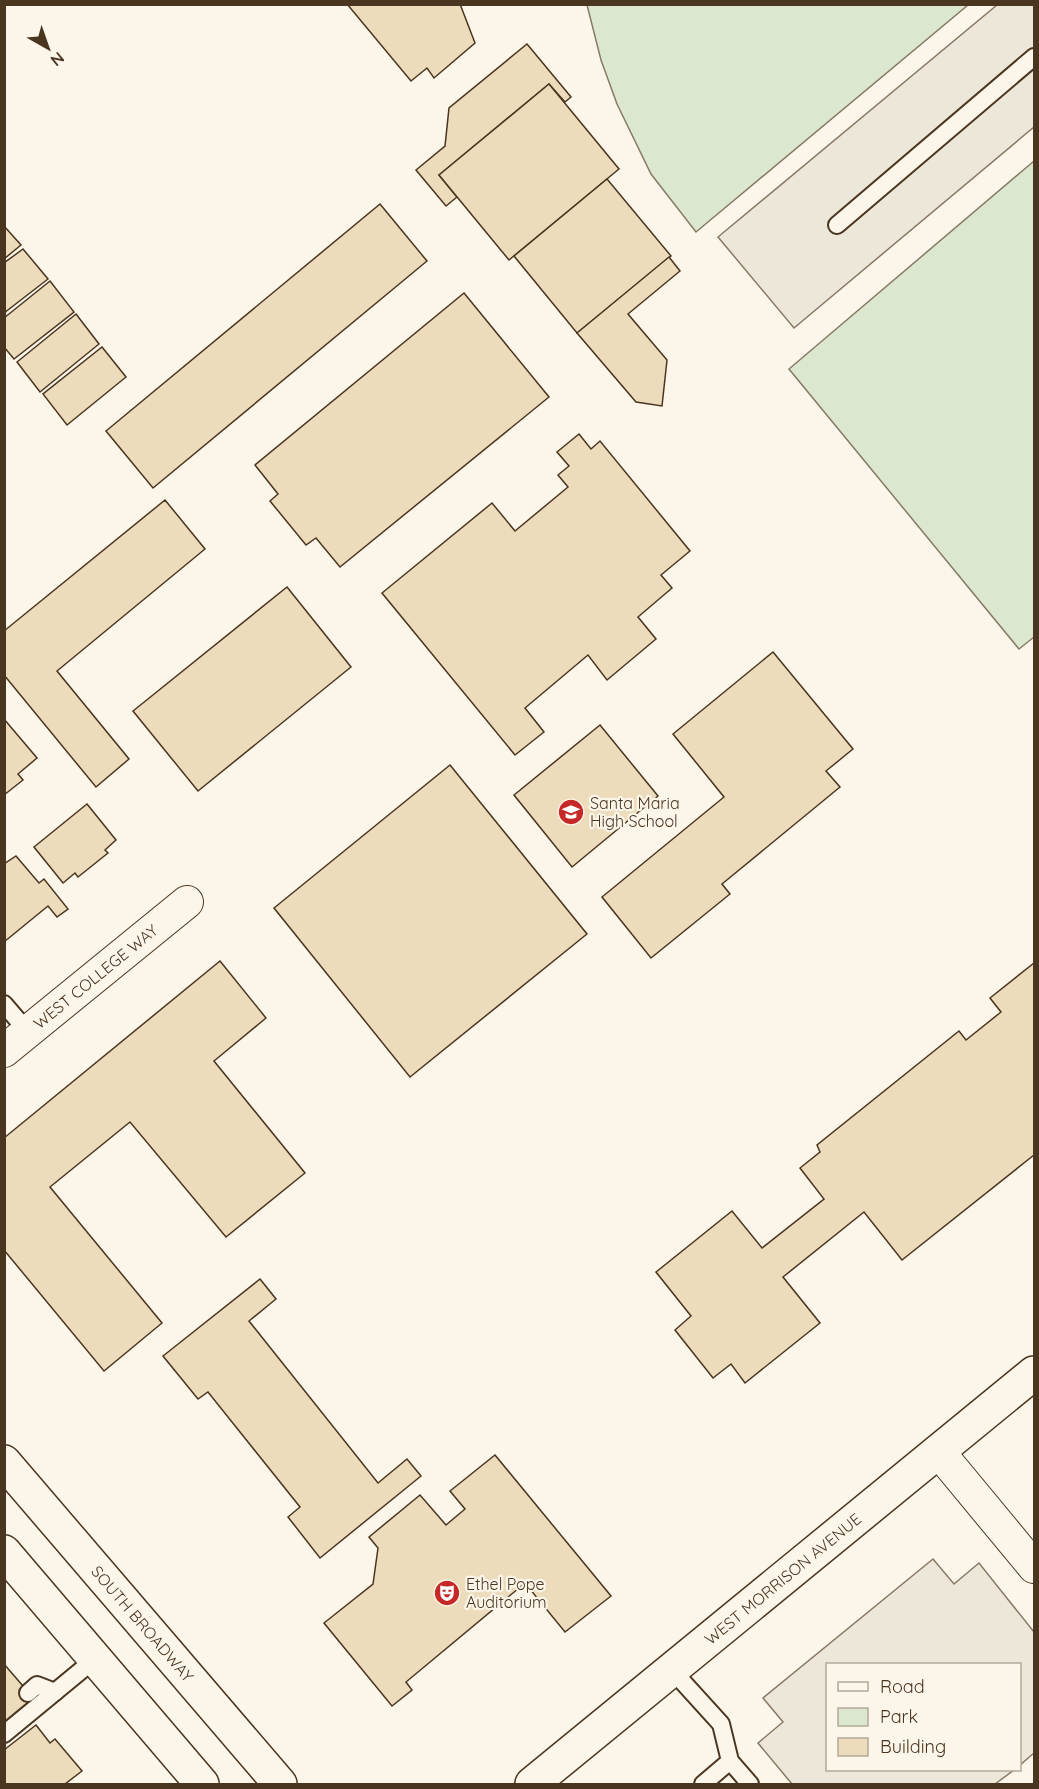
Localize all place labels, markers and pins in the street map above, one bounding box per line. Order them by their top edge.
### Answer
place label: Santa Maria High School [590,793,680,831]
school or university icon: Santa Maria High School [556,797,586,827]
place label: Ethel Pope Auditorium [466,1574,547,1612]
theatre icon: Ethel Pope Auditorium [432,1578,462,1608]

